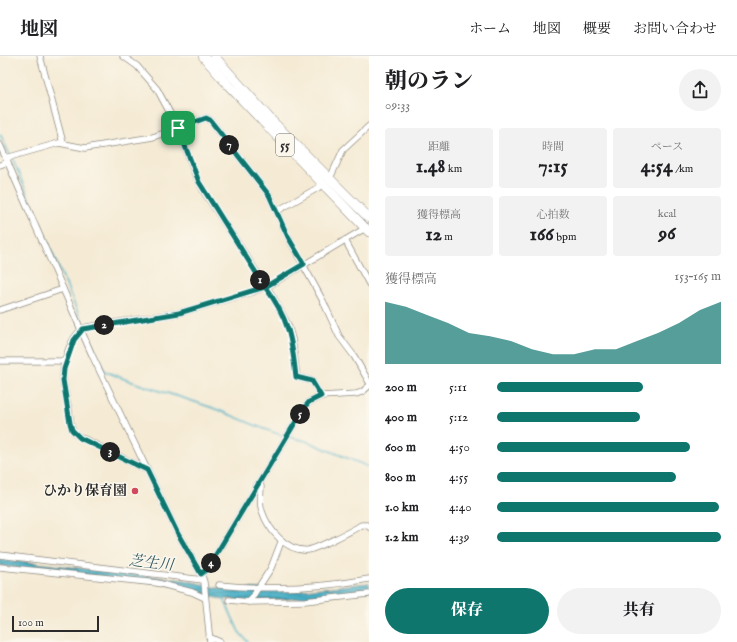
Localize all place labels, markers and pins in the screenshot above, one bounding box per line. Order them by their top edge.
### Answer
pin [161,111,195,145]
pin: 7 [219,135,239,155]
pin: 1 [250,270,270,290]
pin: 2 [94,315,114,335]
pin: 5 [290,404,310,424]
pin: 3 [100,442,120,462]
place label: ひかり保育園 [43,482,127,500]
marker: ひかり保育園 [130,486,140,496]
pin: 4 [201,553,221,573]

